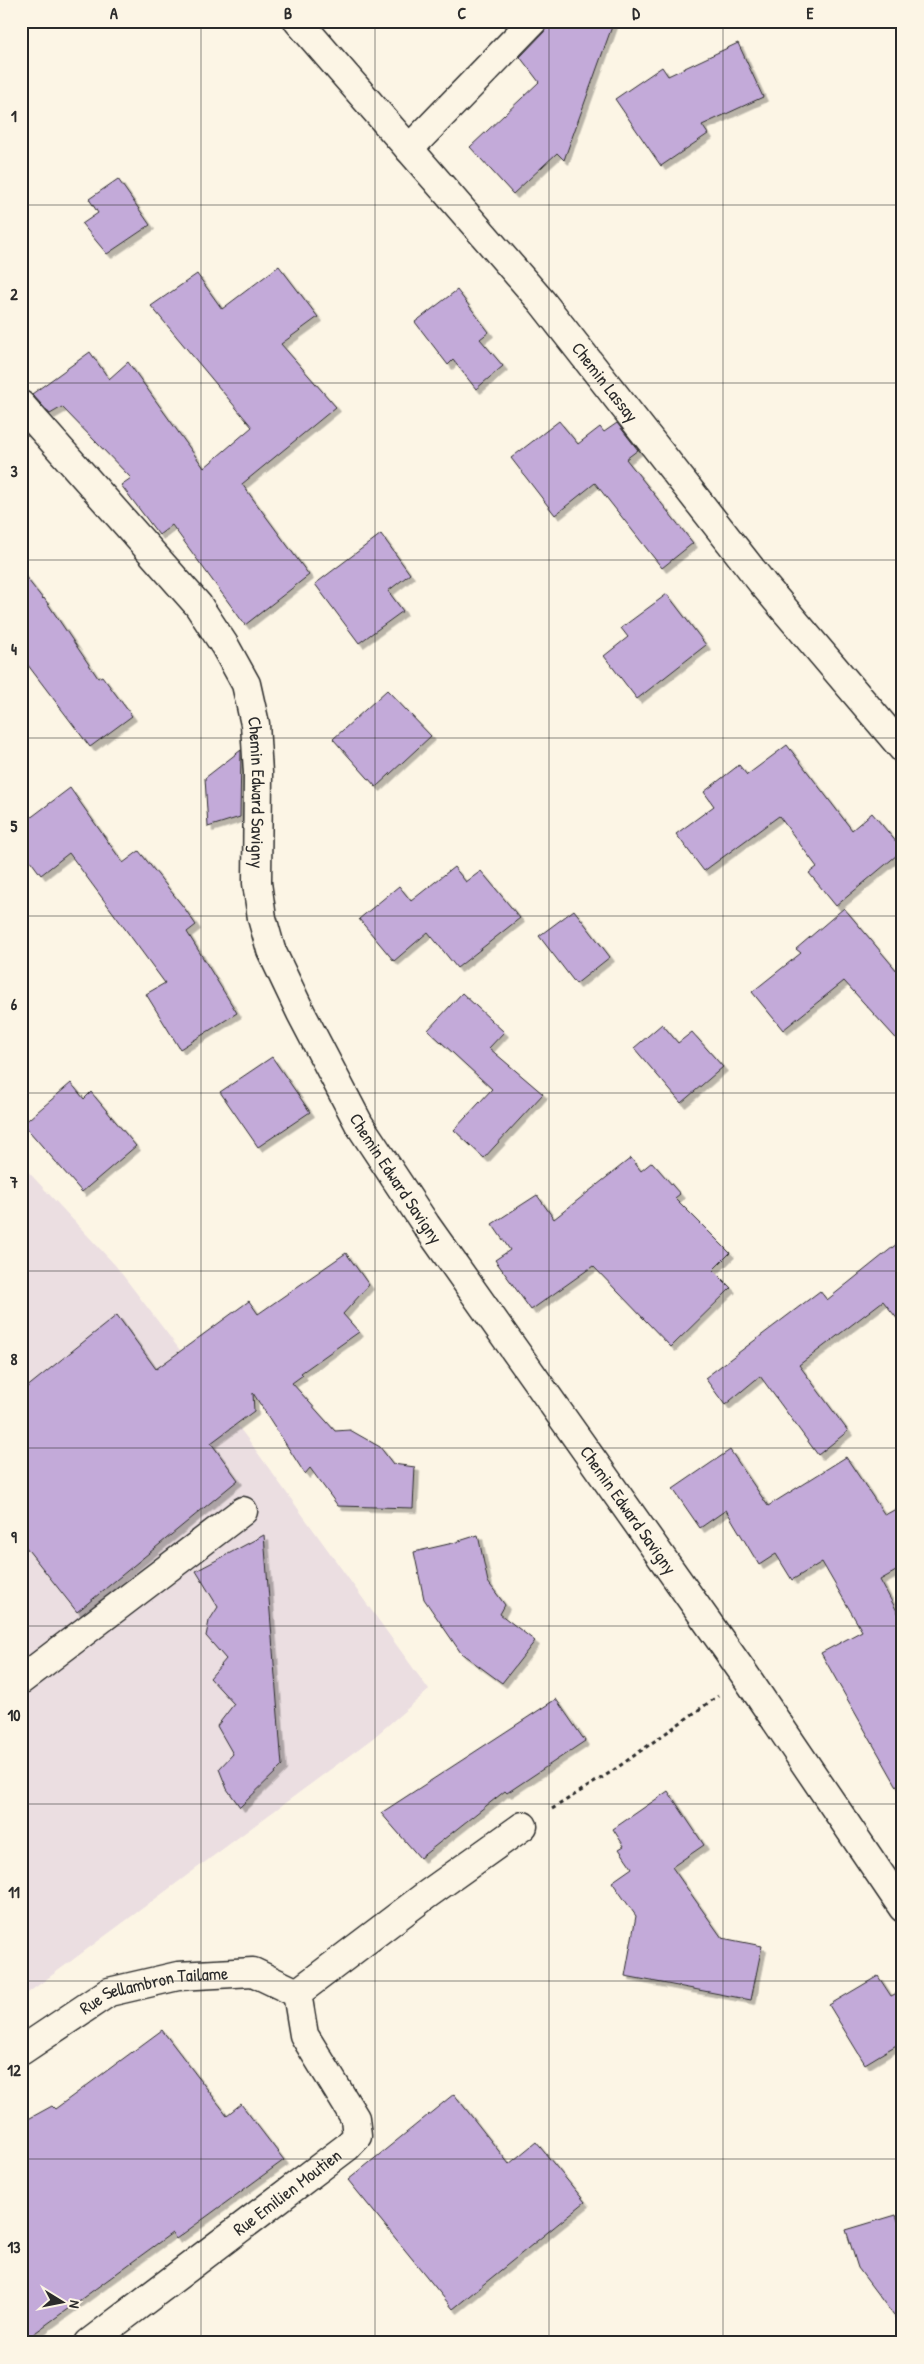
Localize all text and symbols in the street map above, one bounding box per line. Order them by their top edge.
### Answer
text: A [110,2,118,24]
text: B [284,2,292,24]
text: C [458,2,467,24]
text: D [632,2,640,24]
text: E [806,2,814,24]
text: 1 [11,105,17,127]
text: 2 [10,283,18,305]
street label: Chemin Lassay [566,337,645,427]
text: 3 [10,460,18,482]
text: 4 [11,638,17,660]
street label: Chemin Edward Savigny [242,714,271,869]
text: 5 [11,815,18,837]
text: 6 [11,993,18,1015]
street label: Chemin Edward Savigny [344,1109,449,1249]
text: 7 [9,1171,18,1193]
text: 8 [11,1348,18,1370]
street label: Chemin Edward Savigny [574,1441,683,1579]
text: 9 [11,1526,17,1548]
text: 10 [8,1704,20,1726]
text: 11 [8,1881,20,1903]
street label: Rue Sellambron Tailame [74,1960,229,2020]
text: 12 [7,2059,21,2081]
street label: Rue Emilien Moutien [228,2143,346,2241]
text: 13 [8,2236,20,2258]
north arrow [38,2276,88,2326]
text: N [65,2299,85,2310]

